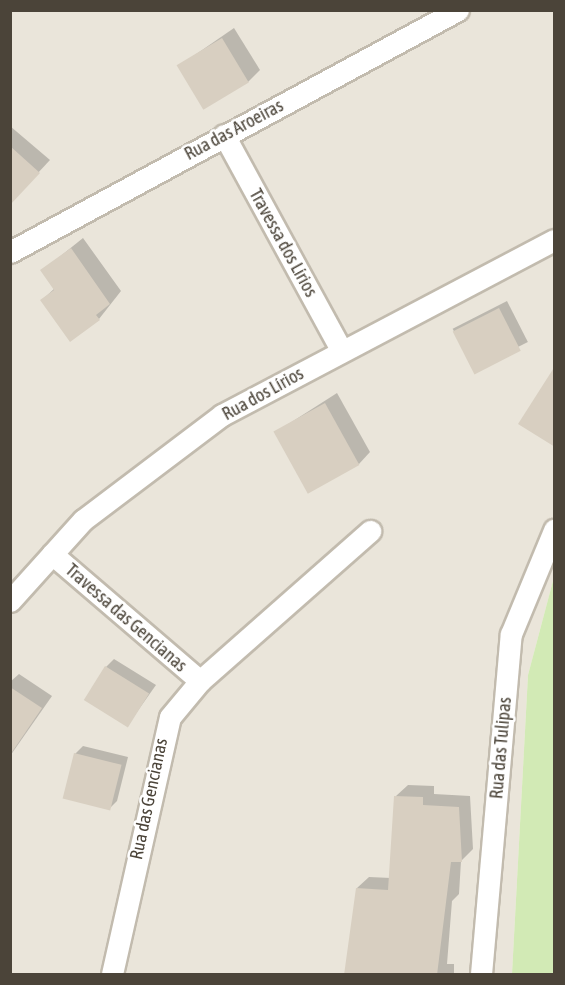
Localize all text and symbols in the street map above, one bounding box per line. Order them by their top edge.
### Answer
street label: Rua das Aroeiras [181,95,287,165]
street label: Travessa dos Lírios [244,185,322,301]
street label: Rua dos Lírios [219,363,307,425]
street label: Travessa das Gencianas [61,559,191,677]
street label: Rua das Tulipas [486,696,516,800]
street label: Rua das Gencianas [126,736,172,862]

